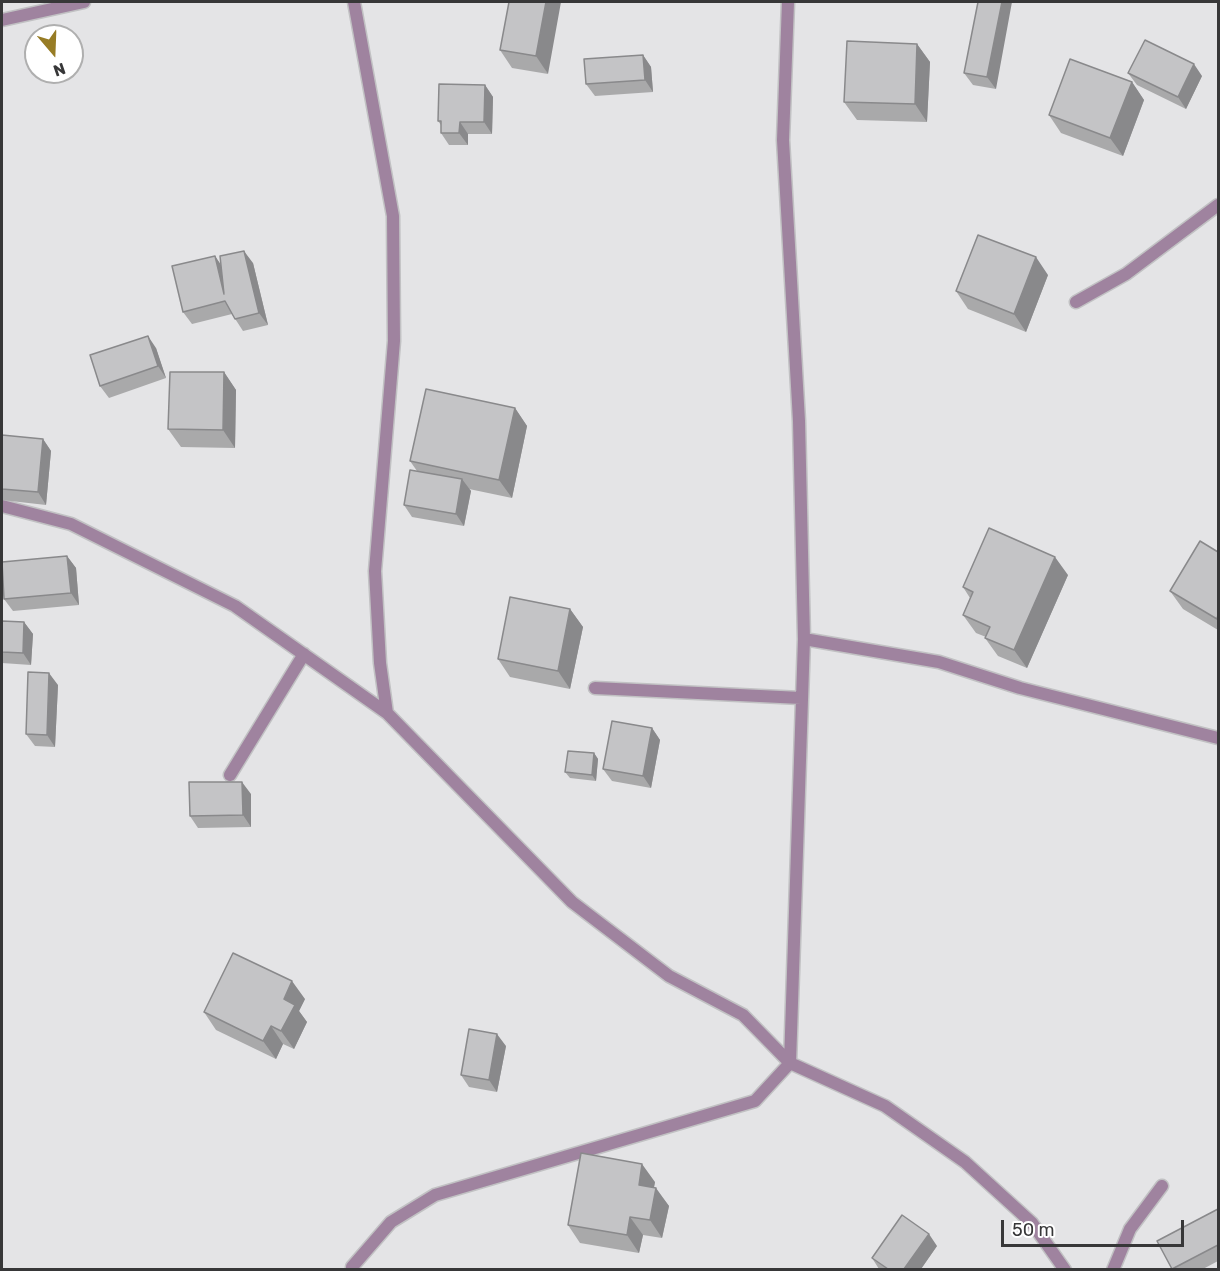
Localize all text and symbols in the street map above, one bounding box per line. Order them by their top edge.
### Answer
north arrow [24,24,84,84]
text: N [51,59,68,80]
scale bar [1004,1208,1187,1246]
text: 50 m [1012,1219,1055,1241]

